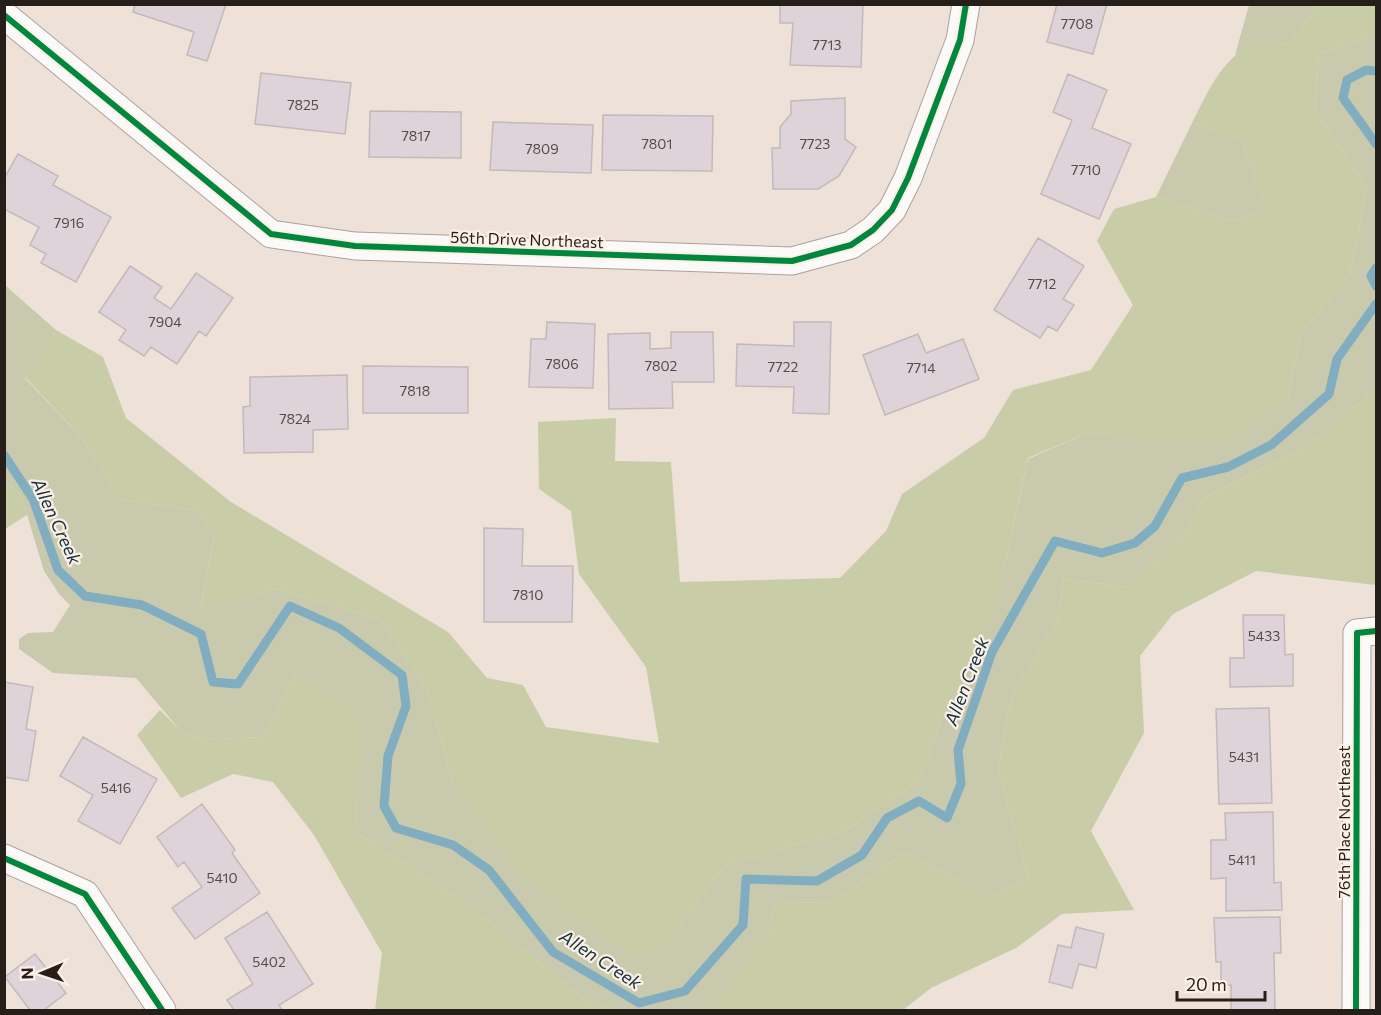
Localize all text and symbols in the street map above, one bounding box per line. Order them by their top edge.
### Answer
house number: 7708 [1061,15,1093,32]
house number: 7713 [813,36,841,53]
house number: 7825 [287,96,319,113]
house number: 7817 [401,127,431,144]
house number: 7801 [642,135,672,152]
house number: 7723 [800,135,830,152]
house number: 7809 [525,140,559,157]
house number: 7710 [1071,161,1101,178]
house number: 7916 [54,214,84,231]
street label: 56th Drive Northeast [450,227,605,251]
house number: 7712 [1028,275,1056,292]
house number: 7904 [148,313,182,330]
house number: 7806 [545,355,579,372]
house number: 7802 [645,357,678,374]
house number: 7722 [768,358,798,375]
house number: 7714 [906,359,936,376]
house number: 7818 [400,382,430,399]
house number: 7824 [279,410,311,427]
water label: Allen Creek [27,473,87,569]
house number: 7810 [513,586,543,603]
house number: 5433 [1248,627,1280,644]
water label: Allen Creek [939,633,993,729]
street label: 76th Place Northeast [1334,745,1353,899]
house number: 5431 [1229,748,1259,765]
house number: 5416 [101,779,131,796]
house number: 5411 [1228,851,1256,868]
house number: 5410 [206,869,238,886]
water label: Allen Creek [555,924,647,994]
north arrow [12,943,72,1003]
house number: 5402 [252,953,286,970]
scale bar [1177,964,1266,1002]
text: N [17,967,36,980]
text: 20 m [1186,973,1227,995]

